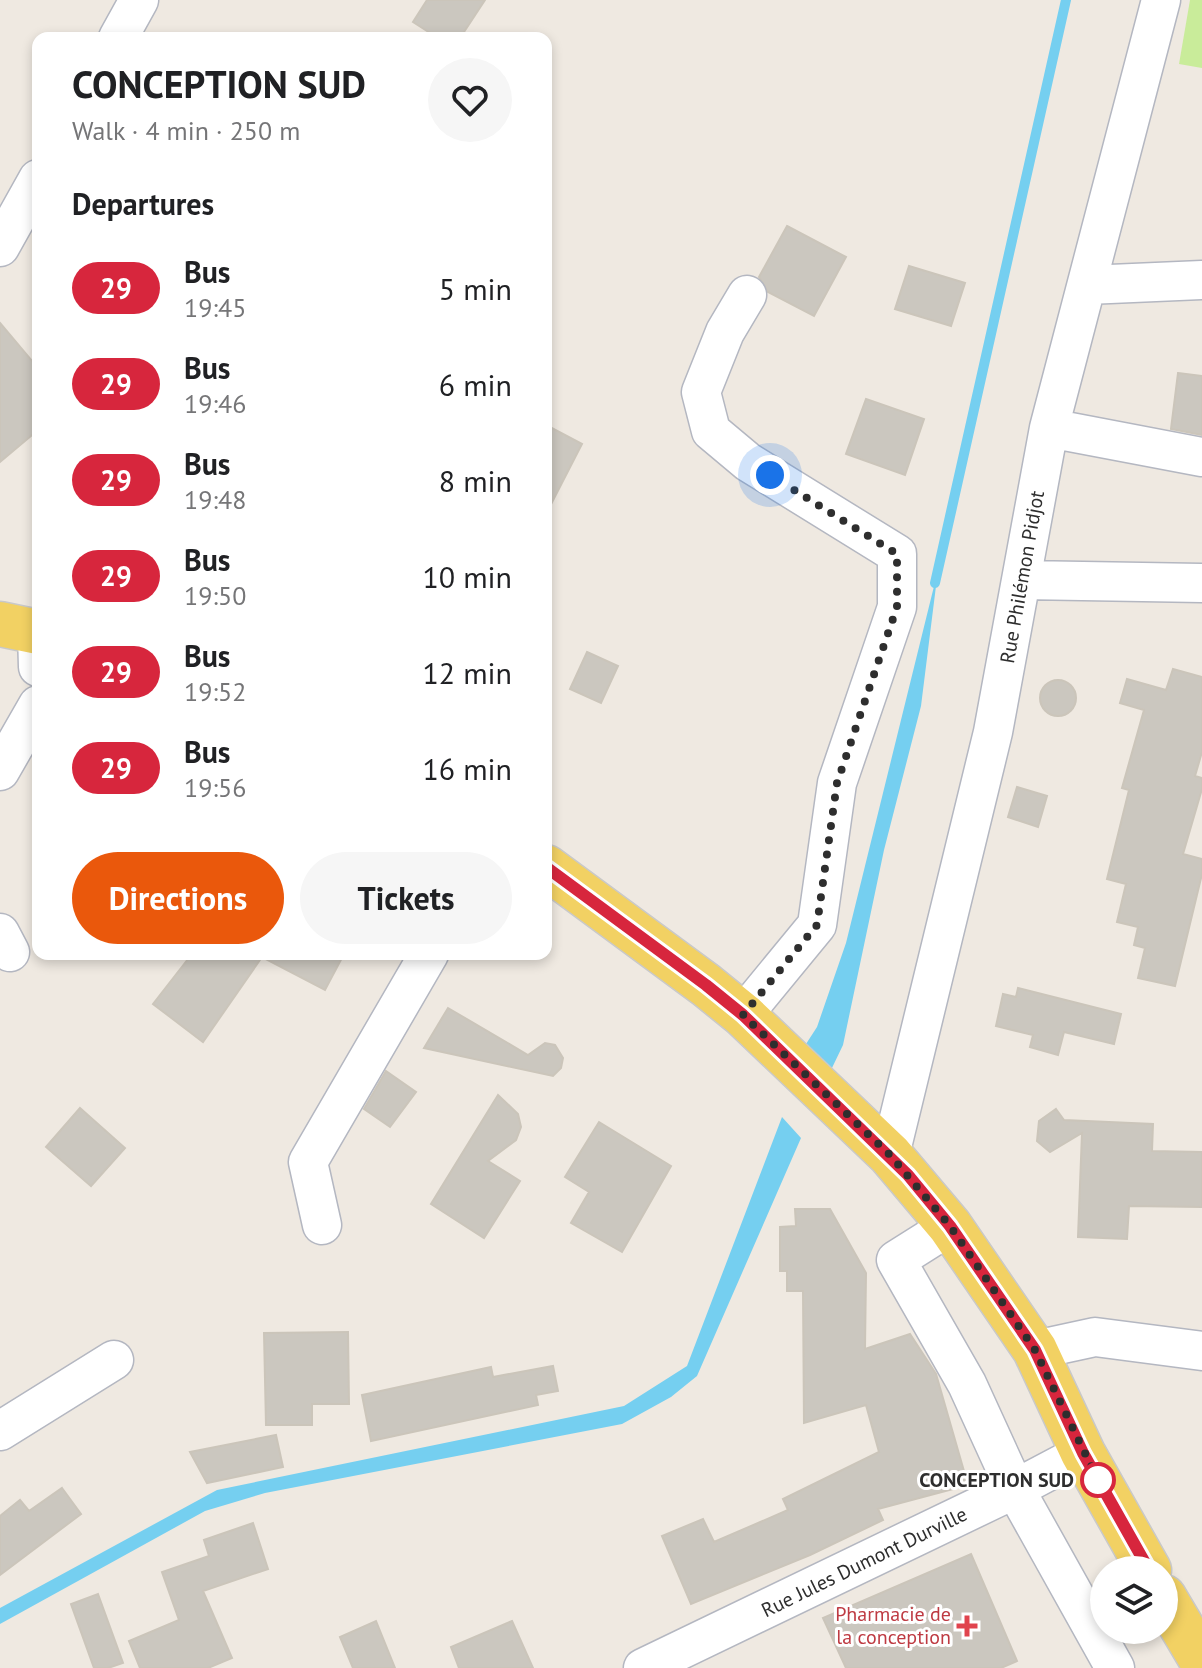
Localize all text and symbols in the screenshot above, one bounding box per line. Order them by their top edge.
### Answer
button: heart [428,58,512,142]
text: CONCEPTION SUD [72,59,366,108]
text: Walk · 4 min · 250 m [72,114,300,147]
text: Departures [72,184,214,223]
text: Bus [184,252,231,291]
text: 29 [100,269,132,306]
text: 5 min [439,269,512,308]
text: 19:45 [184,291,246,324]
text: Bus [184,348,231,387]
text: 29 [100,365,132,402]
text: 6 min [439,365,512,404]
text: 19:46 [184,387,246,420]
text: Bus [184,444,231,483]
your location [750,455,790,495]
text: 29 [100,461,132,498]
text: 8 min [439,461,512,500]
text: 19:48 [184,483,246,516]
street label: Rue Philémon Pidjot [994,488,1050,665]
text: Bus [184,540,231,579]
text: 29 [100,557,132,594]
text: 10 min [422,557,512,596]
text: 19:50 [184,579,246,612]
text: Bus [184,636,231,675]
text: 29 [100,653,132,690]
text: 12 min [422,653,512,692]
text: 19:52 [184,675,246,708]
text: Bus [184,732,231,771]
text: 29 [100,749,132,786]
text: 16 min [422,749,512,788]
text: 19:56 [184,771,246,804]
button: Directions [72,852,284,944]
button: Tickets [300,852,512,944]
marker: CONCEPTION SUD [1081,1463,1115,1497]
place label: CONCEPTION SUD [919,1467,1074,1493]
street label: Rue Jules Dumont Durville [757,1501,971,1623]
map controls [1090,1556,1178,1644]
button: layers [1090,1556,1178,1644]
place label: Pharmacie de la conception [835,1601,951,1650]
marker: Pharmacie de la conception [958,1617,976,1635]

